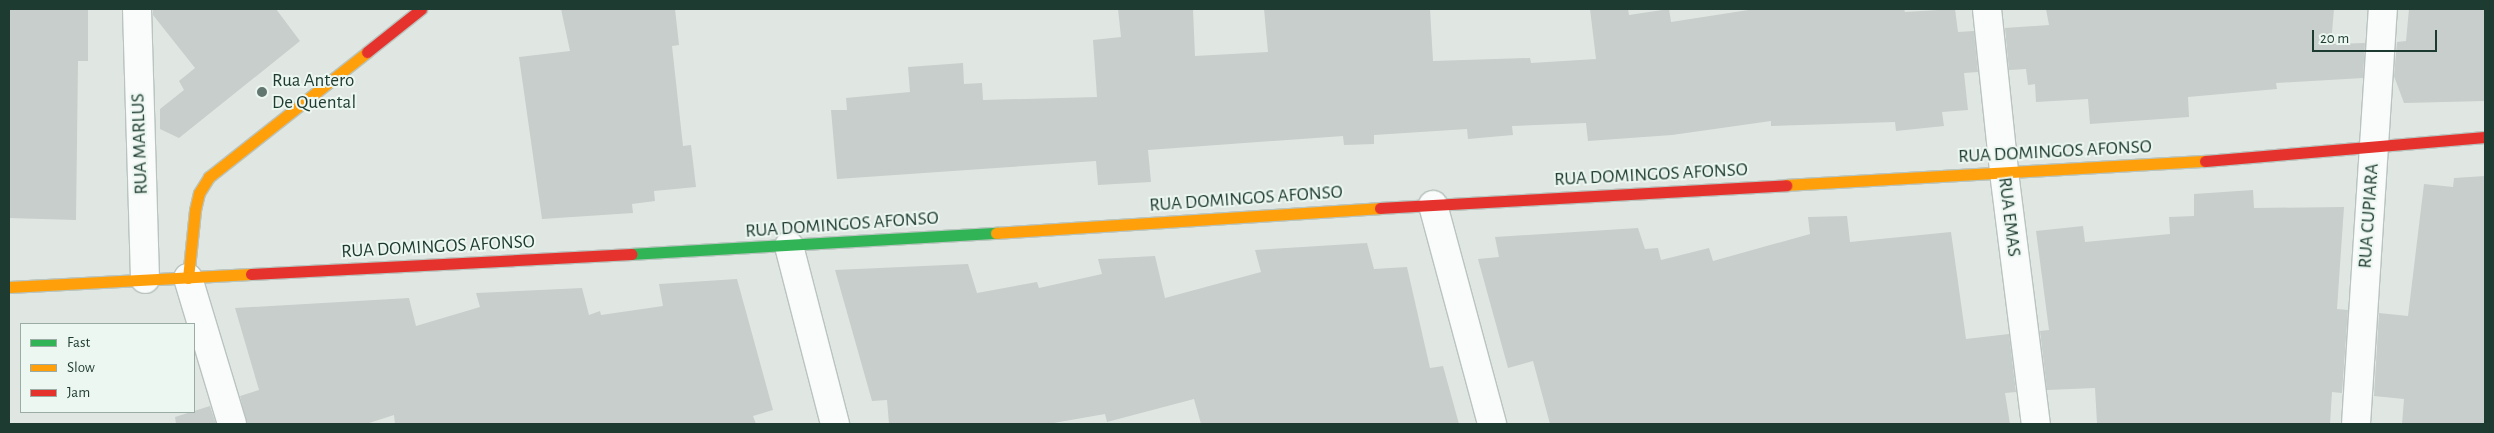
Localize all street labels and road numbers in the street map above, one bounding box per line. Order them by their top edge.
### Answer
street label: RUA MARLUS [127,93,153,195]
street label: RUA DOMINGOS AFONSO [1958,136,2152,168]
street label: RUA DOMINGOS AFONSO [1554,159,1748,191]
street label: RUA CUPIARA [2354,163,2384,269]
street label: RUA EMAS [1993,176,2025,258]
street label: RUA DOMINGOS AFONSO [1149,181,1343,217]
street label: RUA DOMINGOS AFONSO [745,207,939,243]
street label: RUA DOMINGOS AFONSO [341,231,535,263]

